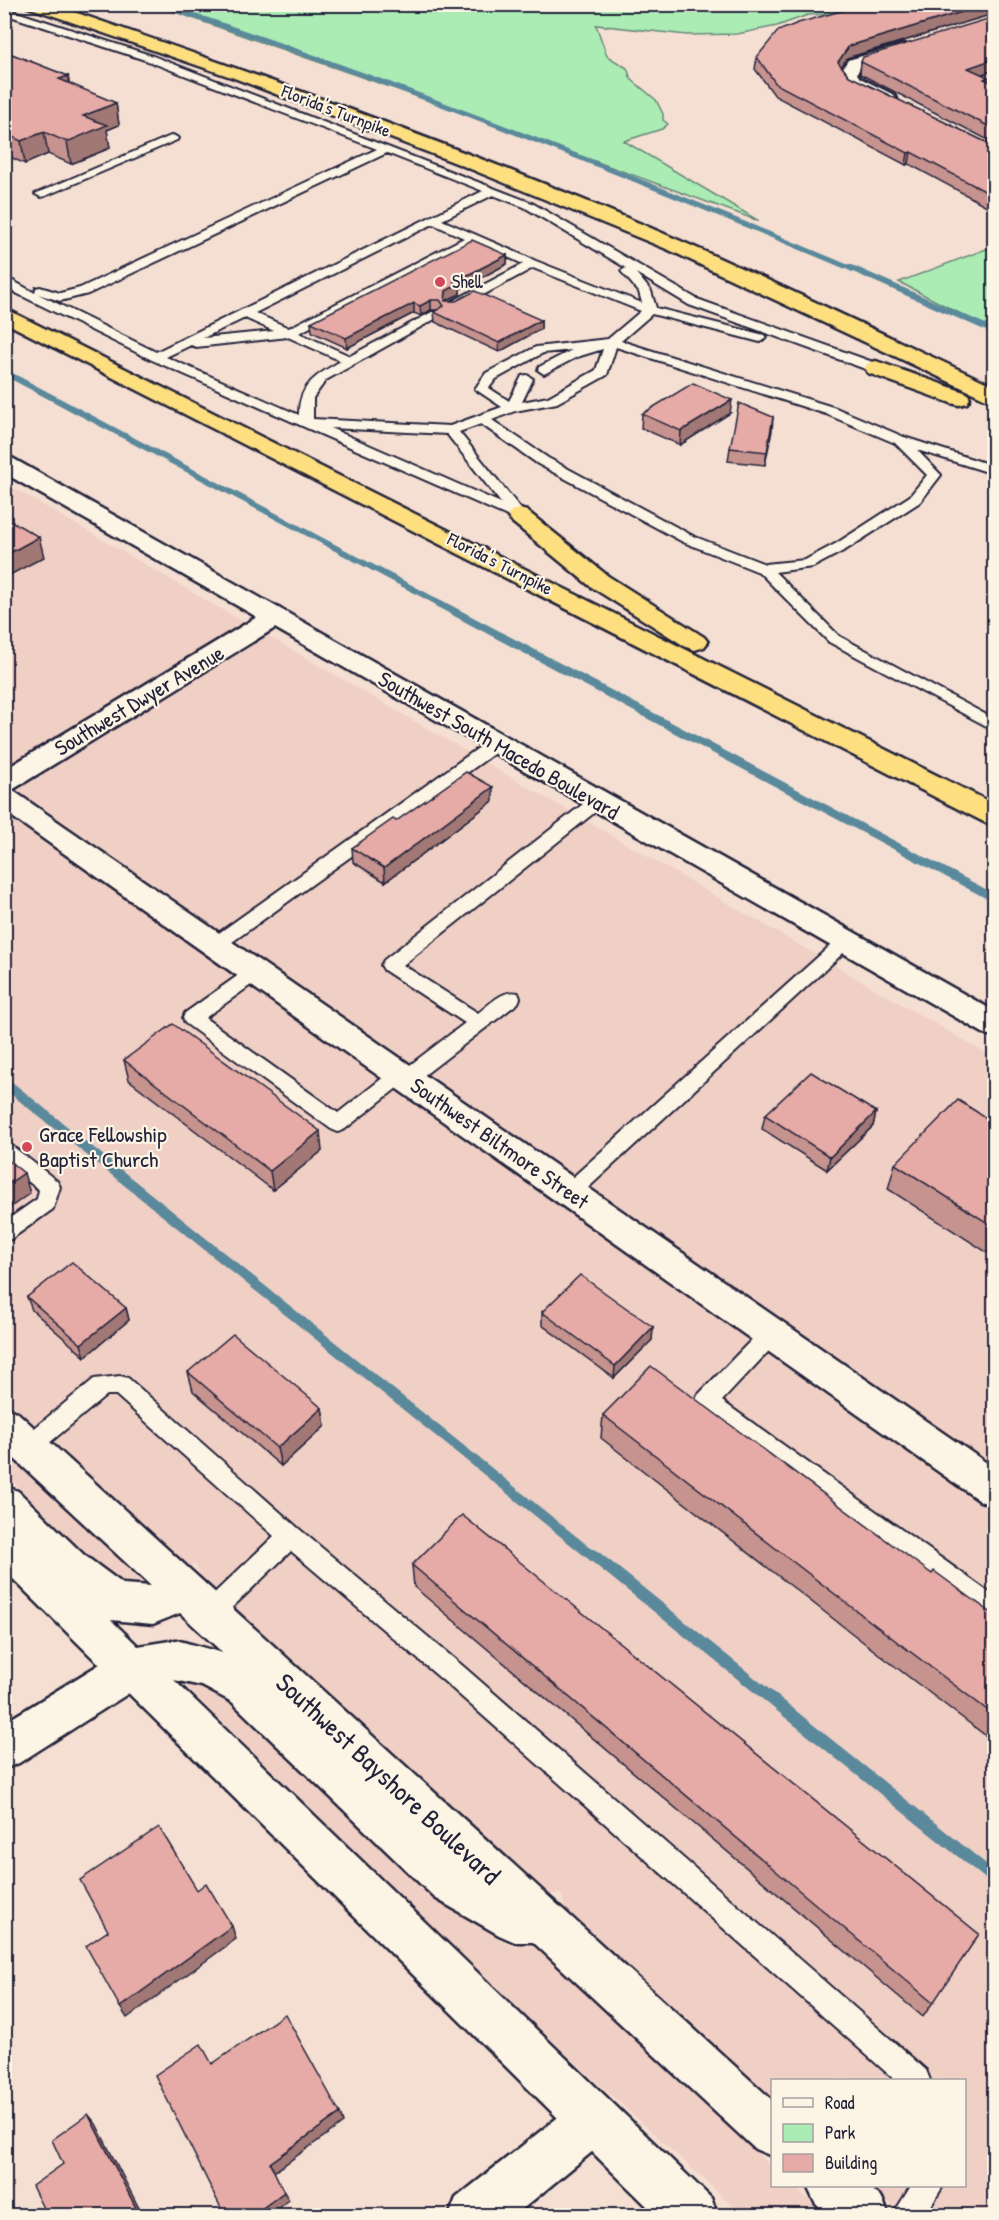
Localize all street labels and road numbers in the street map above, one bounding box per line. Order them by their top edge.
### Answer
street label: Florida's Turnpike [277,78,394,143]
street label: Florida's Turnpike [442,526,557,601]
street label: Southwest Dwyer Avenue [49,637,229,762]
street label: Southwest South Macedo Boulevard [373,664,625,827]
street label: Southwest Biltmore Street [405,1070,596,1216]
street label: Southwest Bayshore Boulevard [268,1664,509,1893]

